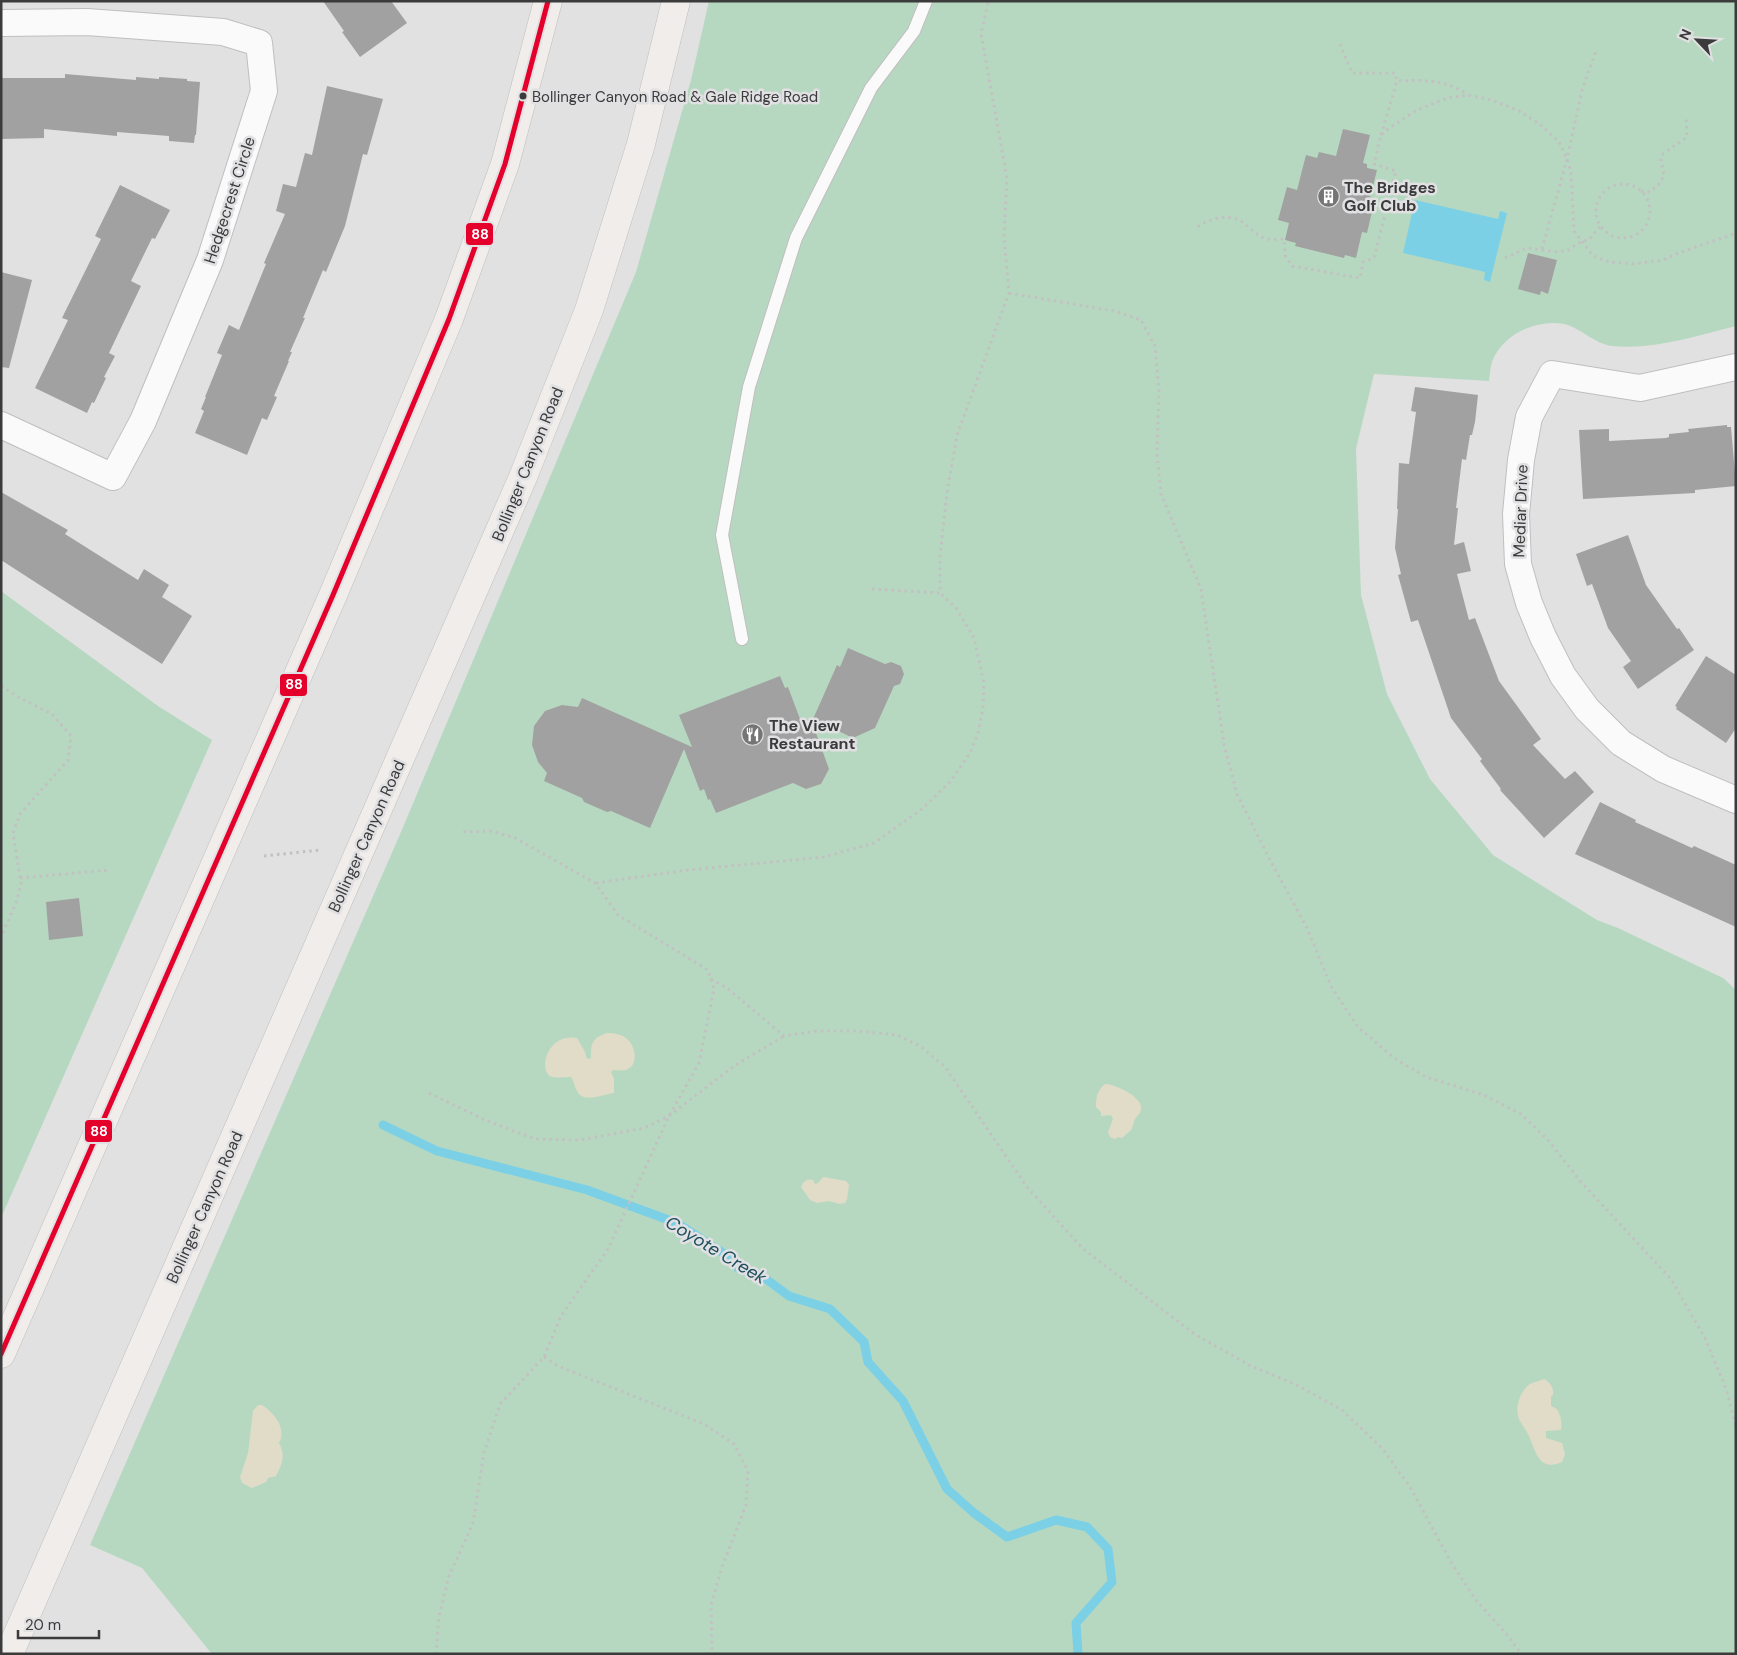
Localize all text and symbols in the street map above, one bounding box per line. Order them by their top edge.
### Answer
north arrow [1672,15,1722,65]
text: N [1675,26,1696,43]
place label: Bollinger Canyon Road & Gale Ridge Road [532,87,818,107]
marker: Bollinger Canyon Road & Gale Ridge Road [518,91,528,101]
street label: Hedgecrest Circle [199,134,260,266]
place label: The Bridges Golf Club [1344,177,1436,216]
building icon: The Bridges Golf Club [1316,184,1340,208]
line badge: 88 [465,222,494,246]
text: 88 [471,225,489,243]
street label: Bollinger Canyon Road [487,384,568,544]
street label: Mediar Drive [1508,464,1533,558]
line badge: 88 [279,673,308,697]
text: 88 [285,675,303,693]
place label: The View Restaurant [769,715,855,754]
restaurant icon: The View Restaurant [741,722,765,746]
street label: Bollinger Canyon Road [323,757,410,916]
line badge: 88 [84,1119,113,1143]
text: 88 [90,1122,108,1140]
street label: Bollinger Canyon Road [161,1128,248,1287]
water label: Coyote Creek [661,1210,772,1290]
scale bar [18,1608,99,1640]
text: 20 m [25,1615,61,1635]

